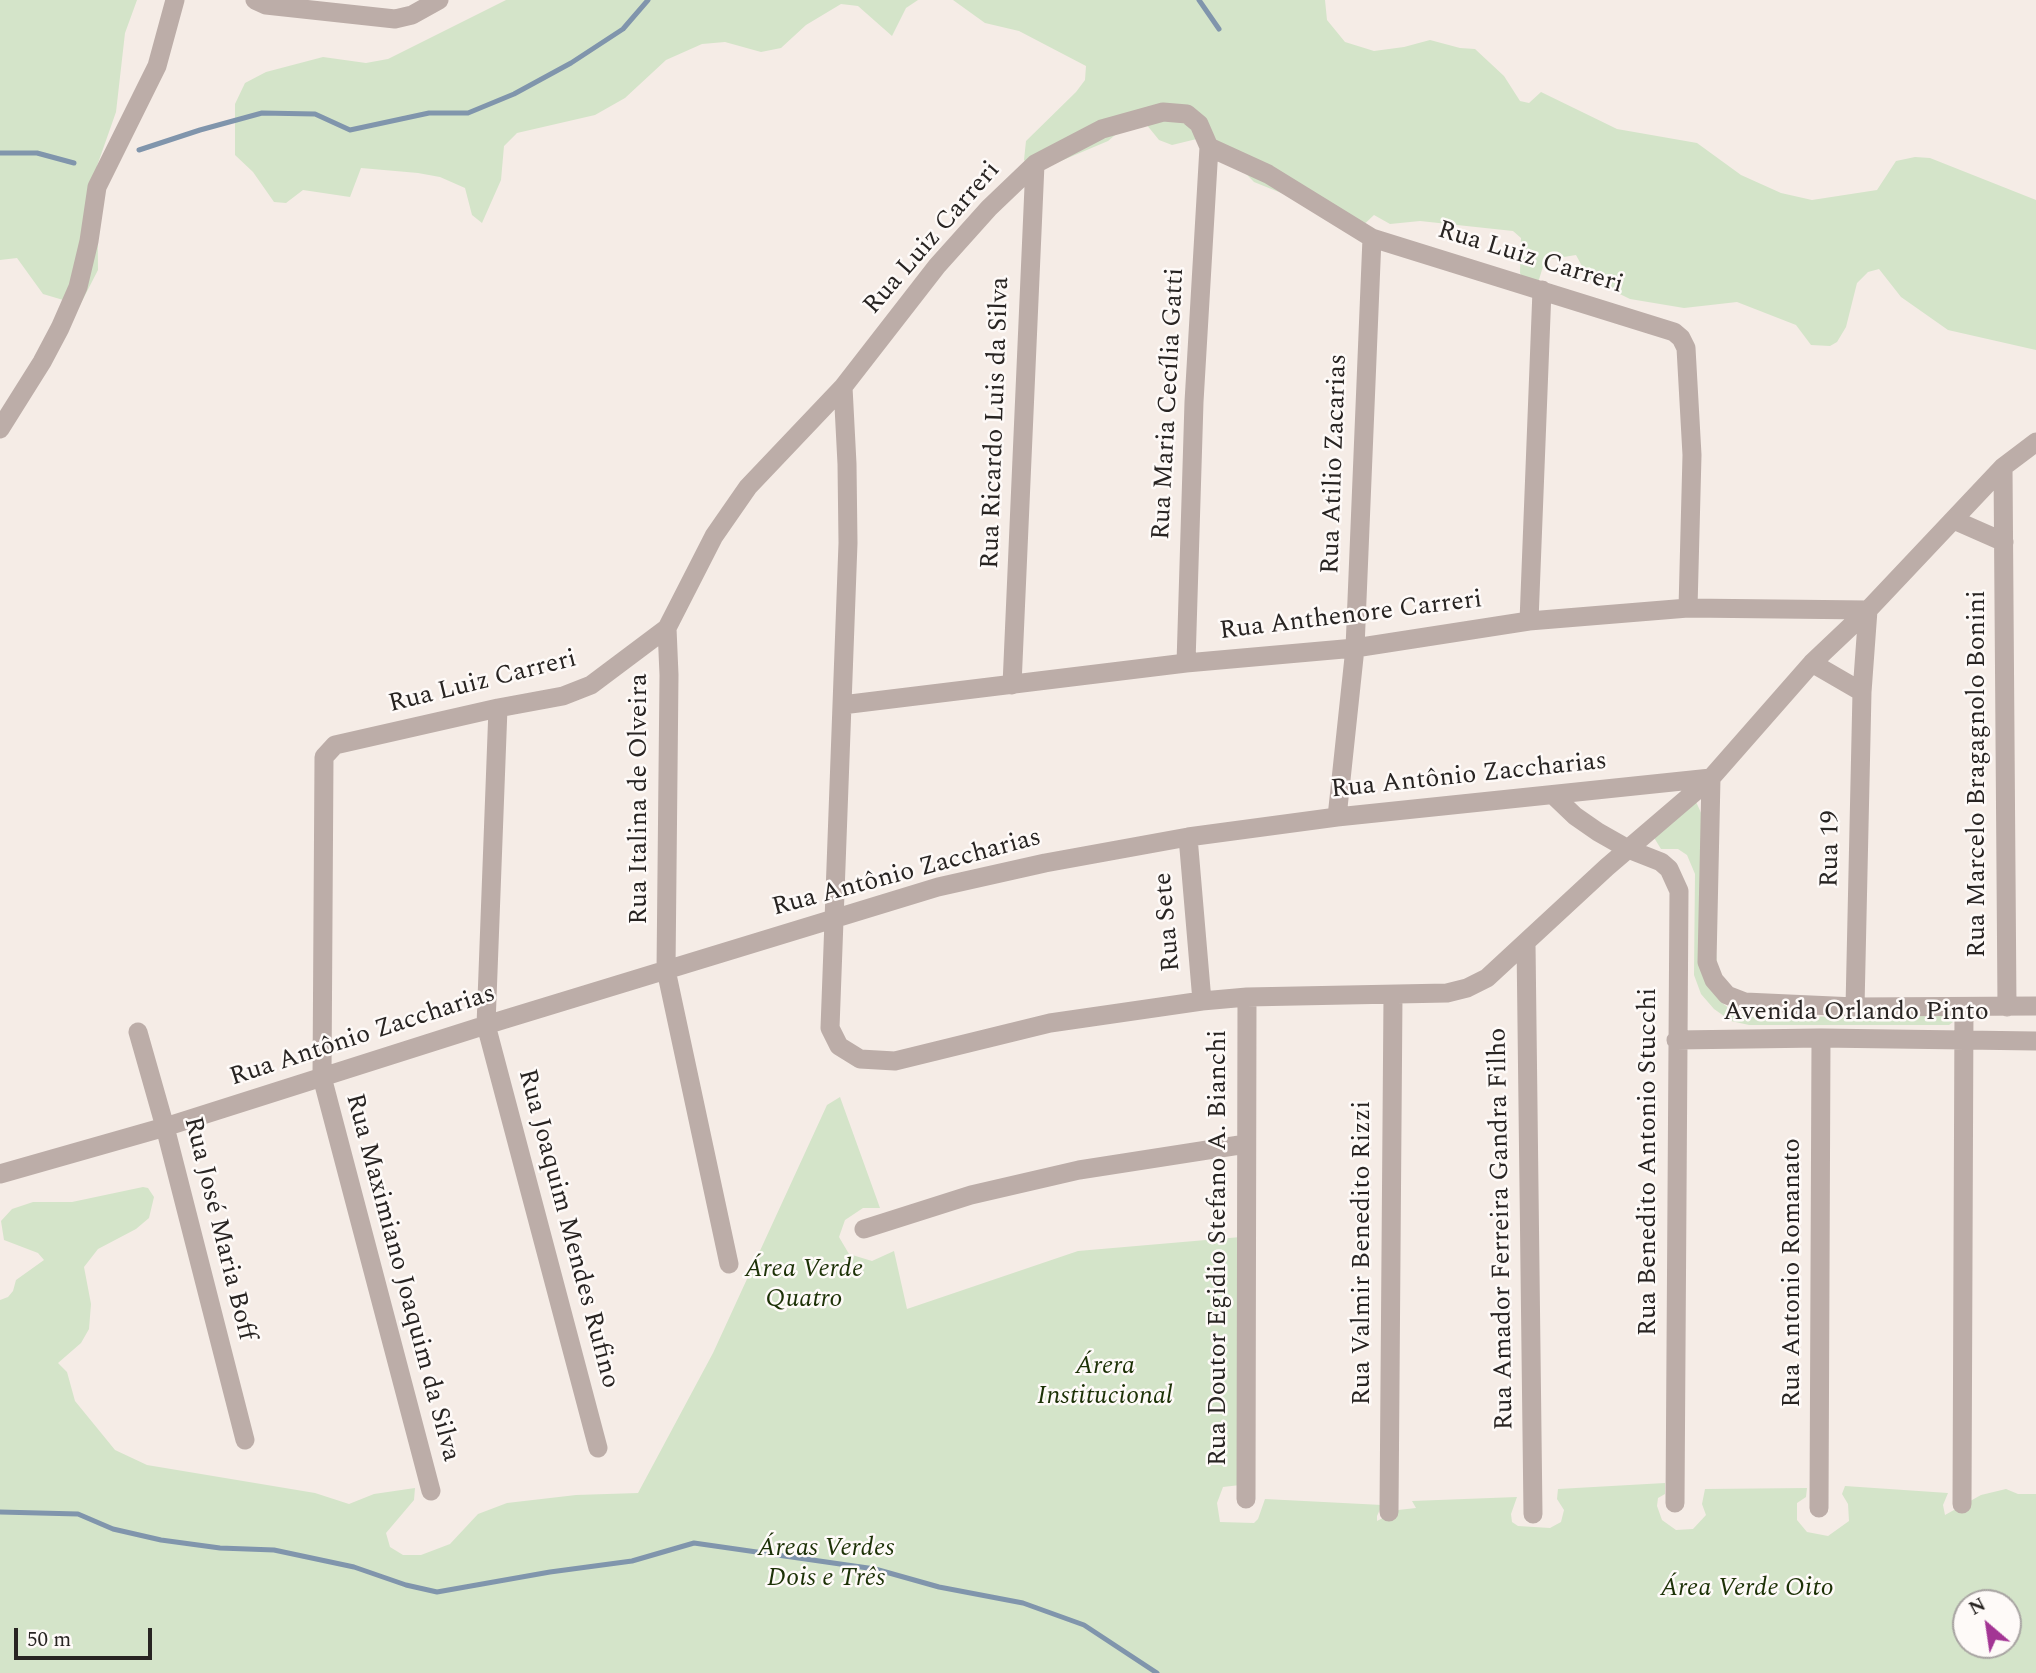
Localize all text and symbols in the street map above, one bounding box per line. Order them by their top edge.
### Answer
street label: Rua Luiz Carreri [858,156,1008,322]
street label: Rua Luiz Carreri [1433,216,1627,302]
street label: Rua Maria Cecília Gatti [1147,267,1193,541]
street label: Rua Ricardo Luis da Silva [976,276,1018,570]
street label: Rua Atilio Zacarias [1317,353,1355,575]
street label: Rua Anthenore Carreri [1218,585,1484,649]
street label: Rua Marcelo Bragagnolo Bonini [1963,590,1995,958]
street label: Rua Luiz Carreri [386,645,580,721]
street label: Rua Italina de Olveira [625,673,657,925]
street label: Rua Antônio Zaccharias [1330,747,1608,807]
street label: Rua 19 [1816,810,1848,888]
street label: Rua Antônio Zaccharias [769,823,1045,925]
street label: Rua Sete [1149,871,1189,973]
street label: Rua Antônio Zaccharias [226,979,500,1095]
street label: Rua Benedito Antonio Stucchi [1634,988,1666,1336]
street label: Avenida Orlando Pinto [1723,998,1989,1030]
street label: Rua Amador Ferreira Gandra Filho [1484,1027,1522,1431]
street label: Rua Doutor Egidio Stefano A. Bianchi [1204,1030,1236,1466]
street label: Rua Joaquim Mendes Rufino [509,1066,625,1392]
street label: Rua Maximiano Joaquim da Silva [337,1091,465,1465]
street label: Rua Valmir Benedito Rizzi [1348,1101,1380,1405]
street label: Rua José Maria Boff [175,1114,261,1344]
street label: Rua Antonio Romanato [1778,1138,1810,1408]
park label: Área Verde Quatro [745,1255,863,1316]
park label: Árera Institucional [1037,1352,1173,1414]
park label: Áreas Verdes Dois e Três [758,1534,894,1596]
park label: Área Verde Oito [1660,1574,1834,1606]
north arrow [1952,1589,2022,1659]
text: N [1964,1591,1991,1623]
scale bar [18,1614,156,1658]
text: 50 m [27,1624,71,1656]

